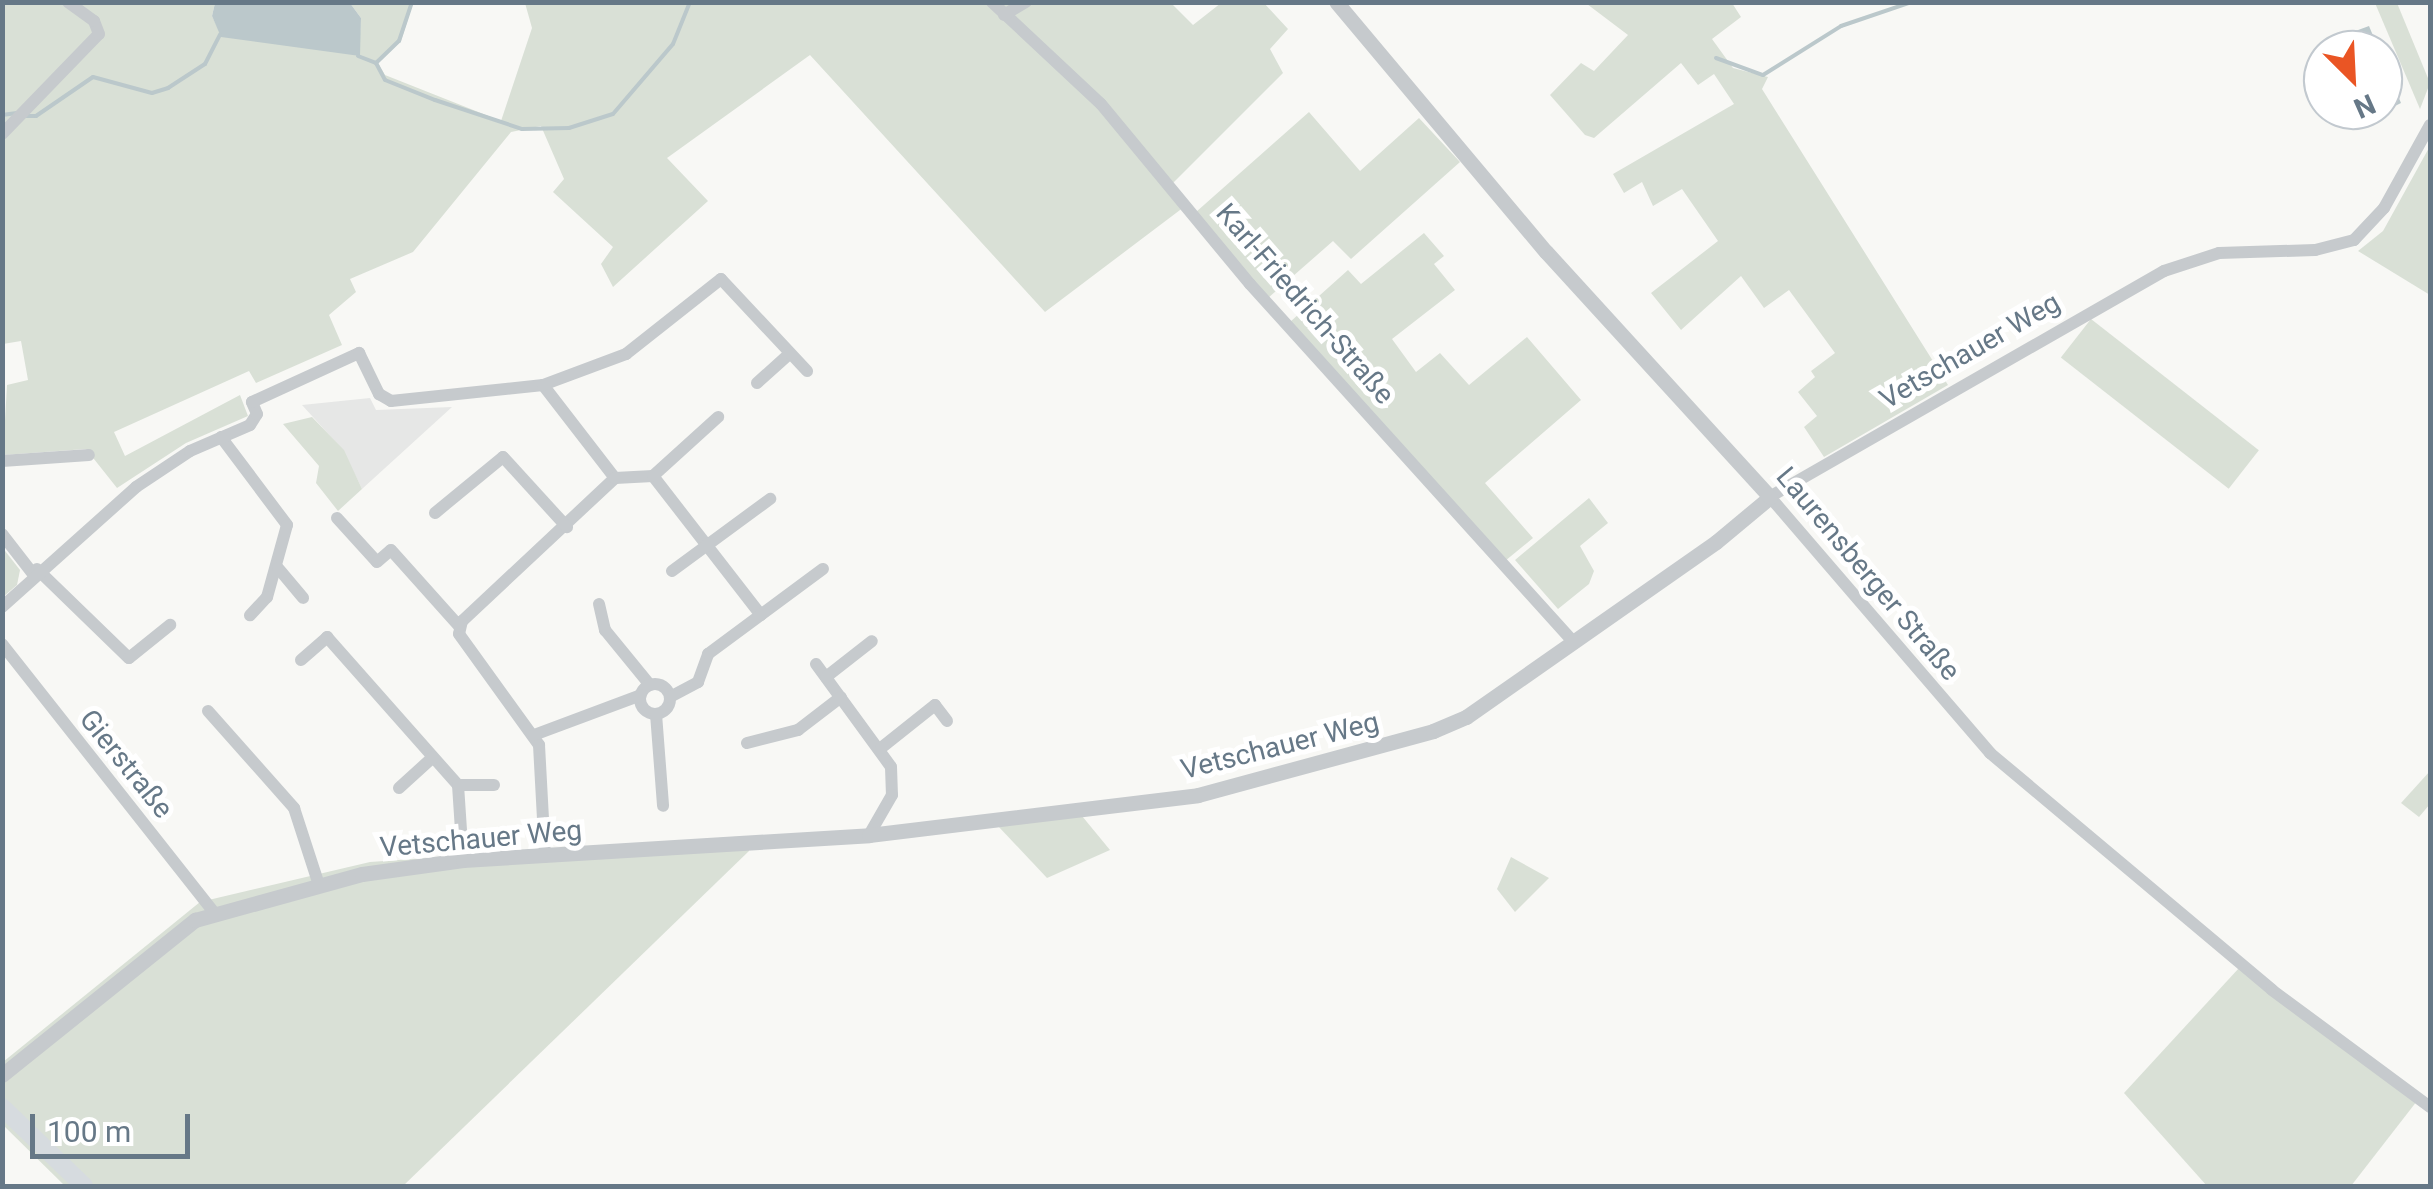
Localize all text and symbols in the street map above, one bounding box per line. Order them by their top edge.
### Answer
north arrow [2303,30,2403,130]
text: N [2349,87,2380,125]
street label: Karl-Friedrich-Straße [1209,197,1401,411]
street label: Vetschauer Weg [1874,286,2066,416]
street label: Laurensberger Straße [1769,461,1967,687]
street label: Gierstraße [72,703,180,825]
street label: Vetschauer Weg [1178,705,1382,787]
street label: Vetschauer Weg [379,813,583,865]
scale bar [35,1094,195,1156]
text: 100 m [47,1114,131,1149]

